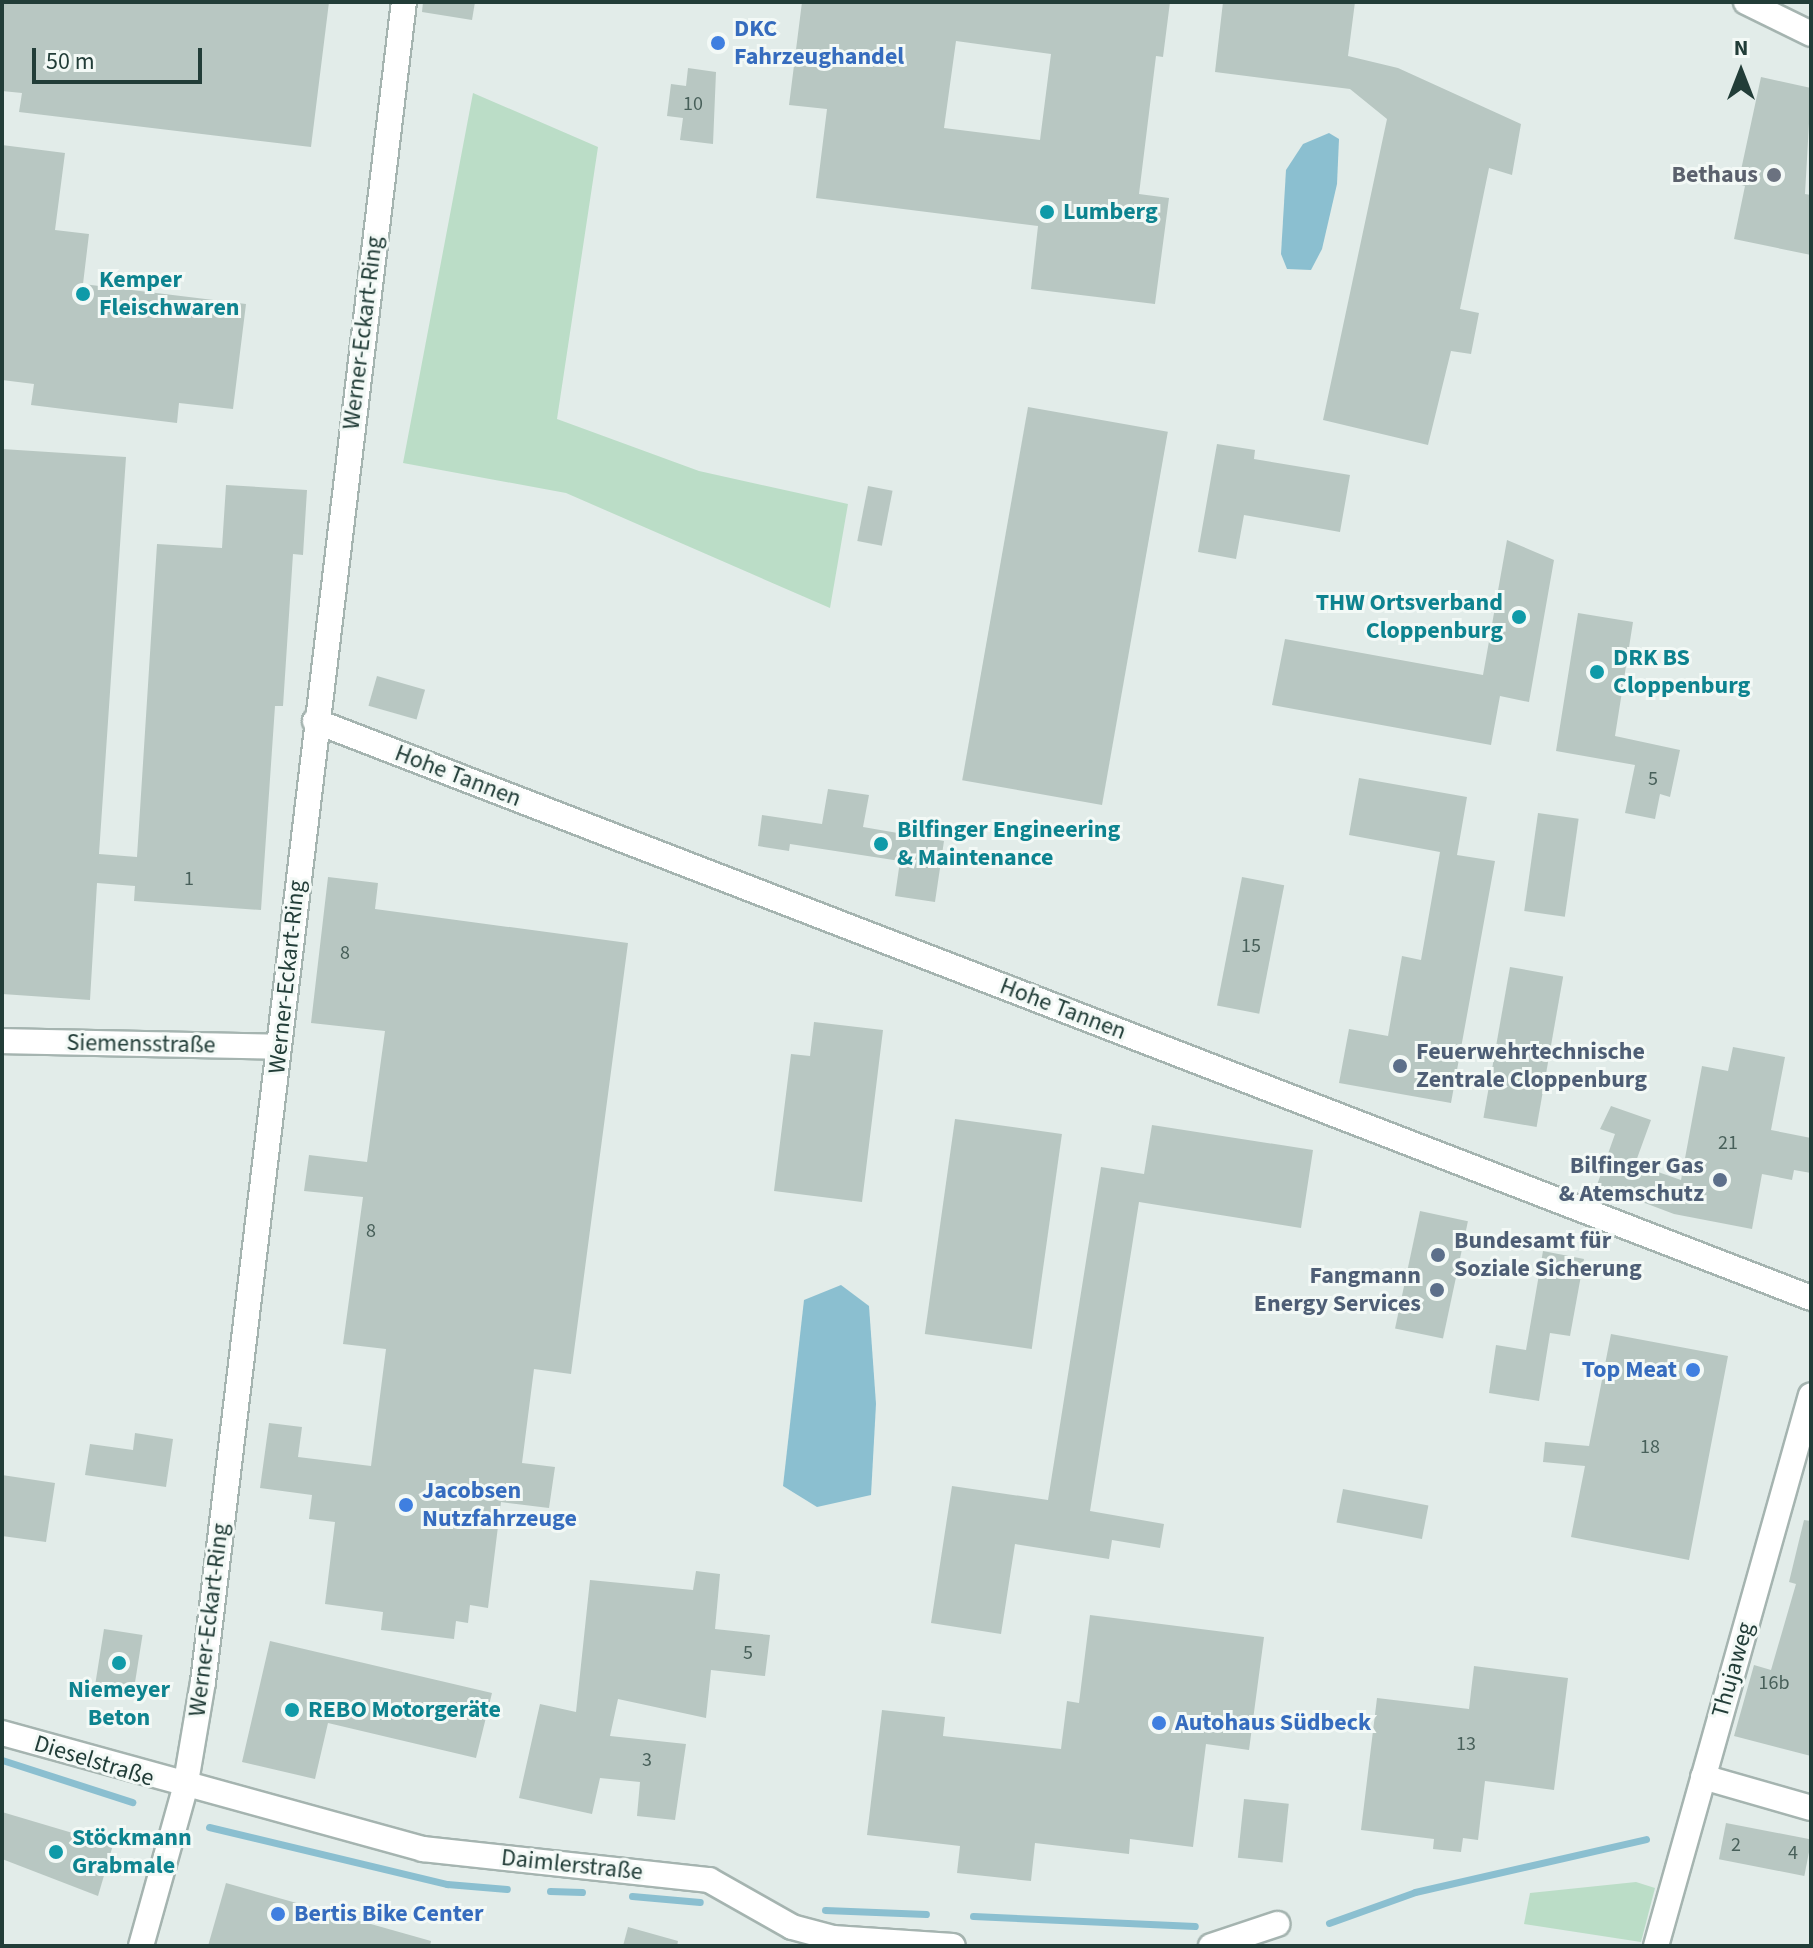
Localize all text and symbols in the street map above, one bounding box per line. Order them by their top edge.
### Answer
place label: DKC Fahrzeughandel [734,15,904,71]
scale bar [36,32,206,82]
north arrow [1701,32,1781,112]
text: N [1734,32,1748,64]
marker: DKC Fahrzeughandel [709,34,727,52]
text: 50 m [46,44,95,79]
house number: 10 [683,92,703,116]
place label: Bethaus [1671,161,1758,189]
marker: Bethaus [1765,166,1783,184]
place label: Lumberg [1063,198,1158,226]
marker: Lumberg [1038,203,1056,221]
street label: Werner-Eckart-Ring [337,235,389,431]
place label: Kemper Fleischwaren [99,266,240,322]
marker: Kemper Fleischwaren [74,285,92,303]
place label: THW Ortsverband Cloppenburg [1316,589,1503,645]
marker: THW Ortsverband Cloppenburg [1510,608,1528,626]
place label: DRK BS Cloppenburg [1613,644,1750,700]
marker: DRK BS Cloppenburg [1588,663,1606,681]
street label: Hohe Tannen [391,739,525,813]
house number: 5 [1648,767,1658,791]
place label: Bilfinger Engineering & Maintenance [897,816,1120,872]
marker: Bilfinger Engineering & Maintenance [872,835,890,853]
house number: 1 [184,867,194,891]
street label: Werner-Eckart-Ring [263,879,311,1075]
house number: 15 [1241,934,1261,958]
house number: 8 [340,941,350,965]
street label: Hohe Tannen [996,972,1130,1046]
street label: Siemensstraße [66,1028,216,1060]
place label: Feuerwehrtechnische Zentrale Cloppenburg [1416,1038,1647,1094]
marker: Feuerwehrtechnische Zentrale Cloppenburg [1391,1057,1409,1075]
house number: 21 [1718,1131,1738,1155]
place label: Bilfinger Gas & Atemschutz [1559,1152,1704,1208]
marker: Bilfinger Gas & Atemschutz [1711,1171,1729,1189]
house number: 8 [366,1219,376,1243]
place label: Bundesamt für Soziale Sicherung [1454,1227,1642,1283]
marker: Bundesamt für Soziale Sicherung [1429,1246,1447,1264]
place label: Fangmann Energy Services [1254,1262,1421,1318]
marker: Fangmann Energy Services [1428,1281,1446,1299]
place label: Top Meat [1582,1356,1677,1384]
marker: Top Meat [1684,1361,1702,1379]
house number: 18 [1640,1435,1660,1459]
place label: Jacobsen Nutzfahrzeuge [422,1477,577,1533]
marker: Jacobsen Nutzfahrzeuge [397,1496,415,1514]
street label: Werner-Eckart-Ring [183,1522,235,1718]
street label: Thujaweg [1706,1619,1760,1721]
house number: 5 [743,1641,753,1665]
marker: Niemeyer Beton [110,1654,128,1672]
house number: 16b [1759,1671,1789,1695]
place label: Niemeyer Beton [68,1676,170,1732]
place label: REBO Motorgeräte [308,1696,501,1724]
marker: REBO Motorgeräte [283,1701,301,1719]
place label: Autohaus Südbeck [1175,1709,1371,1737]
marker: Autohaus Südbeck [1150,1714,1168,1732]
street label: Dieselstraße [31,1729,157,1793]
house number: 13 [1456,1732,1476,1756]
house number: 3 [642,1748,652,1772]
place label: Stöckmann Grabmale [72,1824,192,1880]
house number: 2 [1731,1833,1741,1857]
house number: 4 [1788,1841,1798,1865]
marker: Stöckmann Grabmale [47,1843,65,1861]
street label: Daimlerstraße [500,1843,644,1887]
place label: Bertis Bike Center [294,1900,483,1928]
marker: Bertis Bike Center [269,1905,287,1923]

